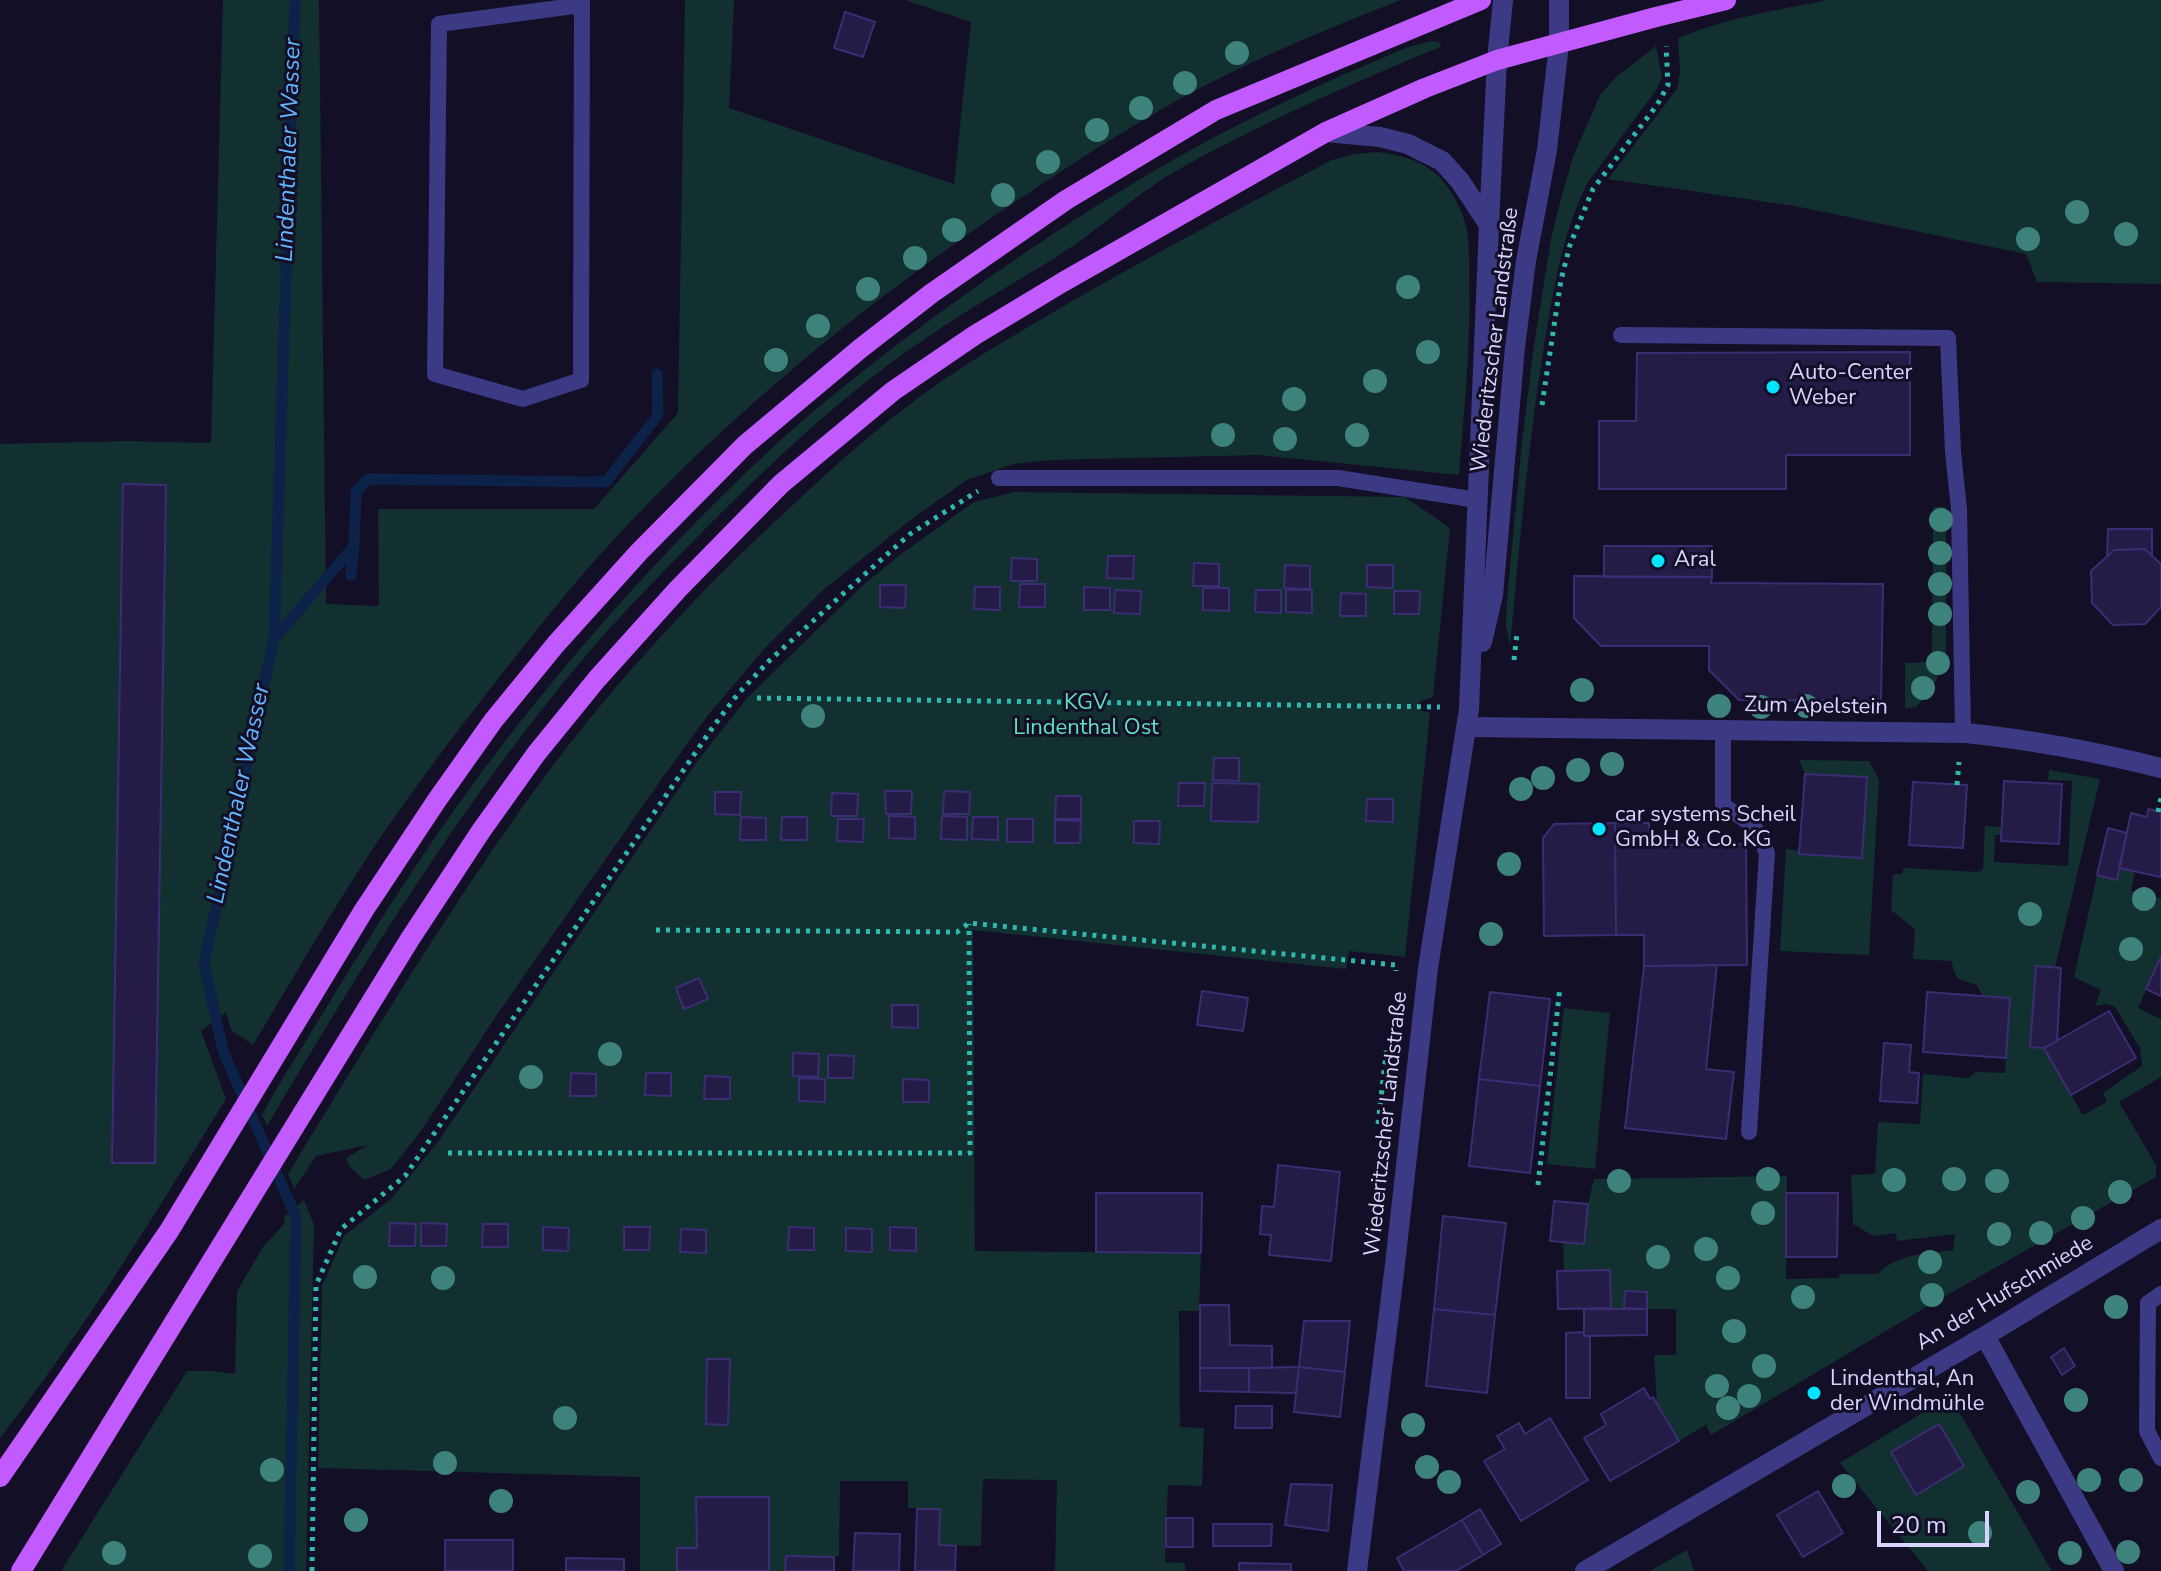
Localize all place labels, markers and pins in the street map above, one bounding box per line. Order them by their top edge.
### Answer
place label: Auto-Center Weber [1789,361,1912,412]
marker: Auto-Center Weber [1764,378,1782,396]
place label: Aral [1674,548,1716,574]
marker: Aral [1649,552,1667,570]
place label: car systems Scheil GmbH & Co. KG [1615,803,1796,854]
marker: car systems Scheil GmbH & Co. KG [1590,820,1608,838]
place label: Lindenthal, An der Windmühle [1830,1367,1984,1418]
marker: Lindenthal, An der Windmühle [1805,1384,1823,1402]

